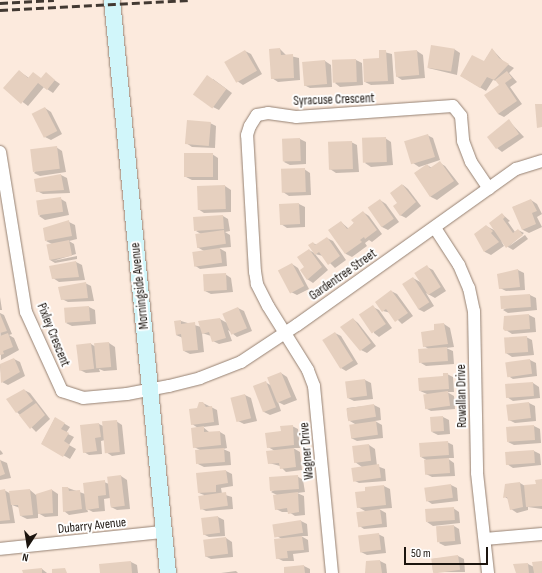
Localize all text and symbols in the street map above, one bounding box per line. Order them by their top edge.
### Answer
street label: Syracuse Crescent [293,91,375,109]
street label: Morningside Avenue [128,242,152,330]
street label: Gardentree Street [306,246,380,304]
street label: Pixley Crescent [33,301,73,369]
street label: Rowallan Drive [454,364,470,428]
street label: Wagner Drive [297,422,317,480]
street label: Dubarry Avenue [57,515,127,537]
north arrow [8,525,48,565]
scale bar [406,539,490,565]
text: 50 m [411,546,431,561]
text: N [21,550,30,564]

